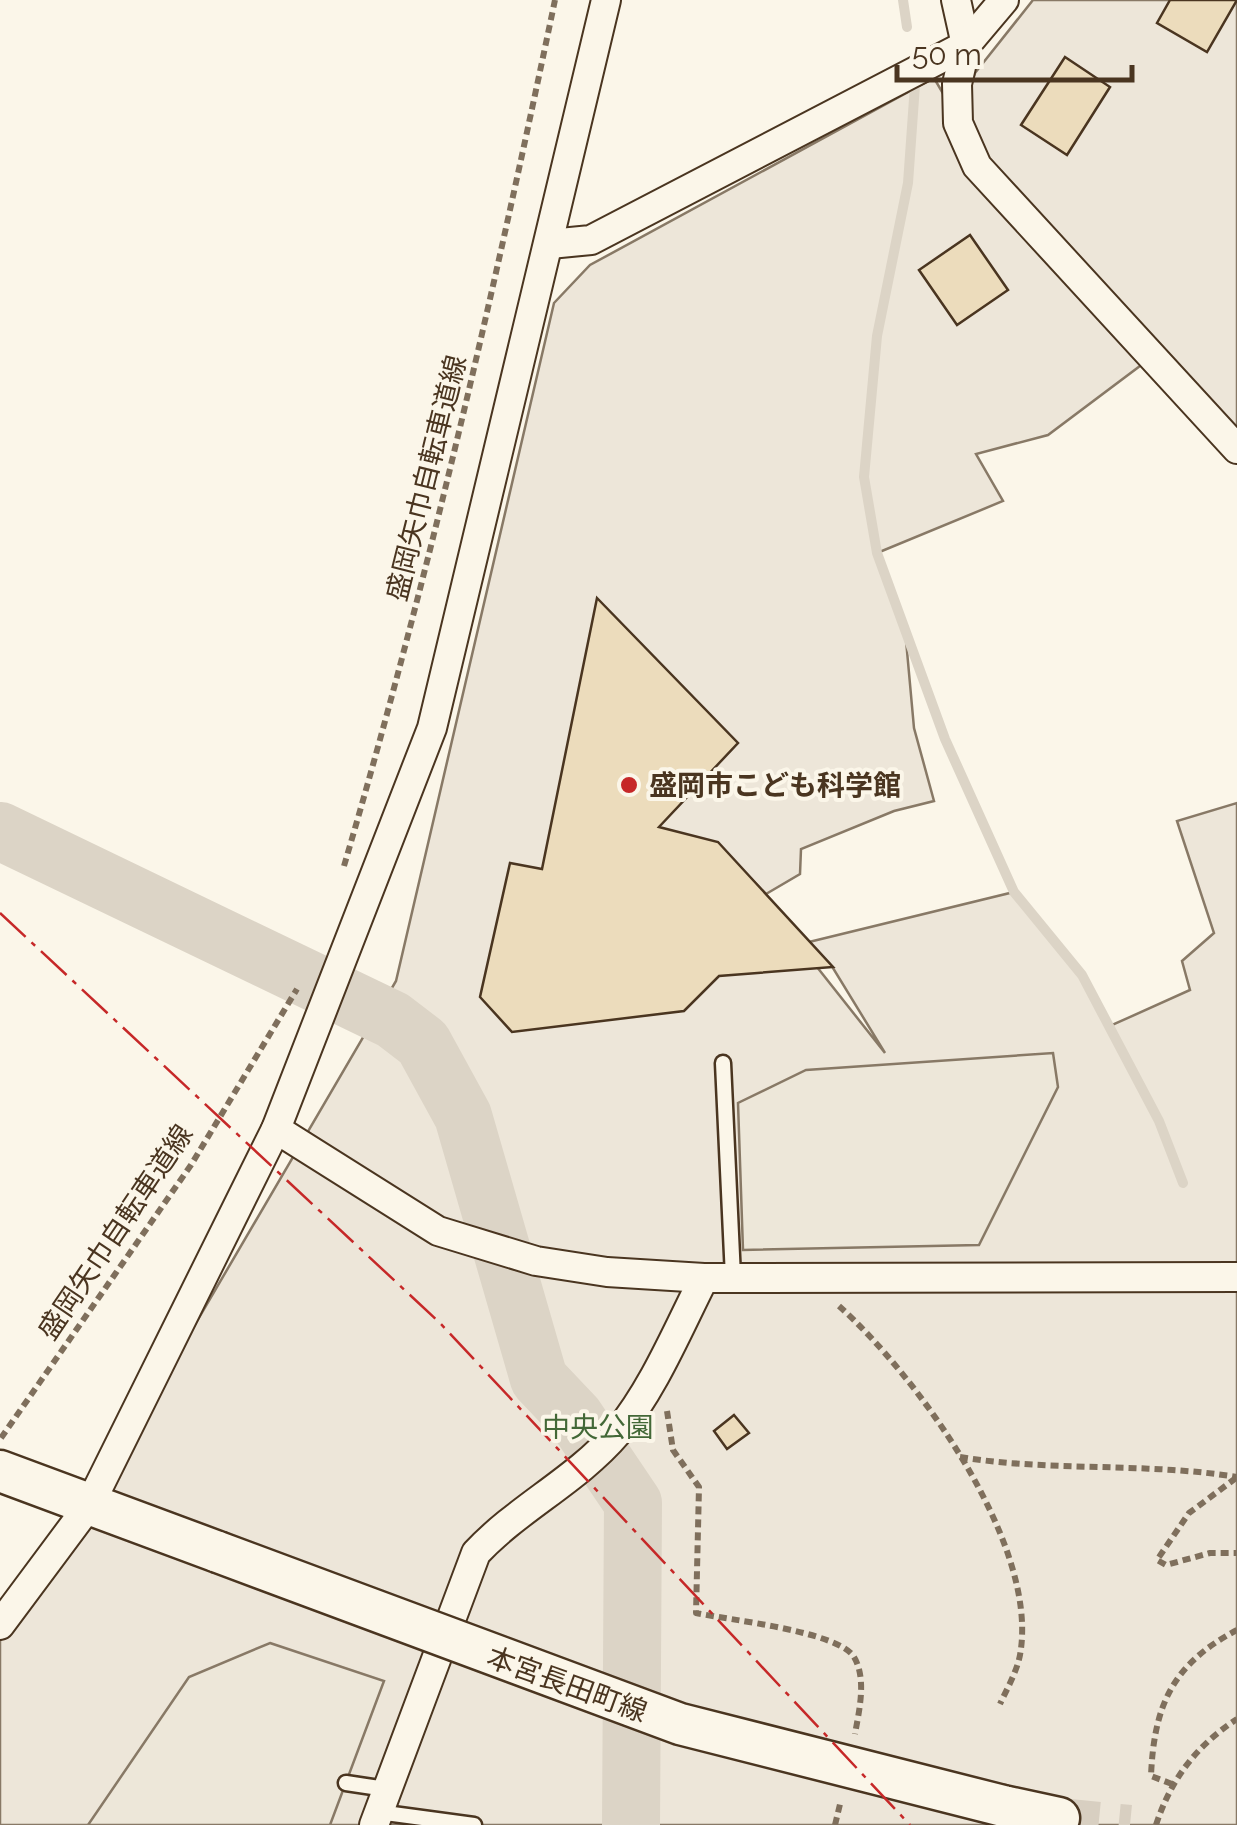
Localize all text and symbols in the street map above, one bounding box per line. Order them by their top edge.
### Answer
scale bar [897,20,1132,82]
text: 50 m [912,37,982,72]
street label: 盛岡矢巾自転車道線 [380,352,473,604]
place label: 盛岡市こども科学館 [649,769,901,802]
marker: 盛岡市こども科学館 [618,774,640,796]
street label: 盛岡矢巾自転車道線 [31,1119,200,1346]
park label: 中央公園 [542,1411,654,1444]
street label: 本宮長田町線 [482,1640,651,1729]

